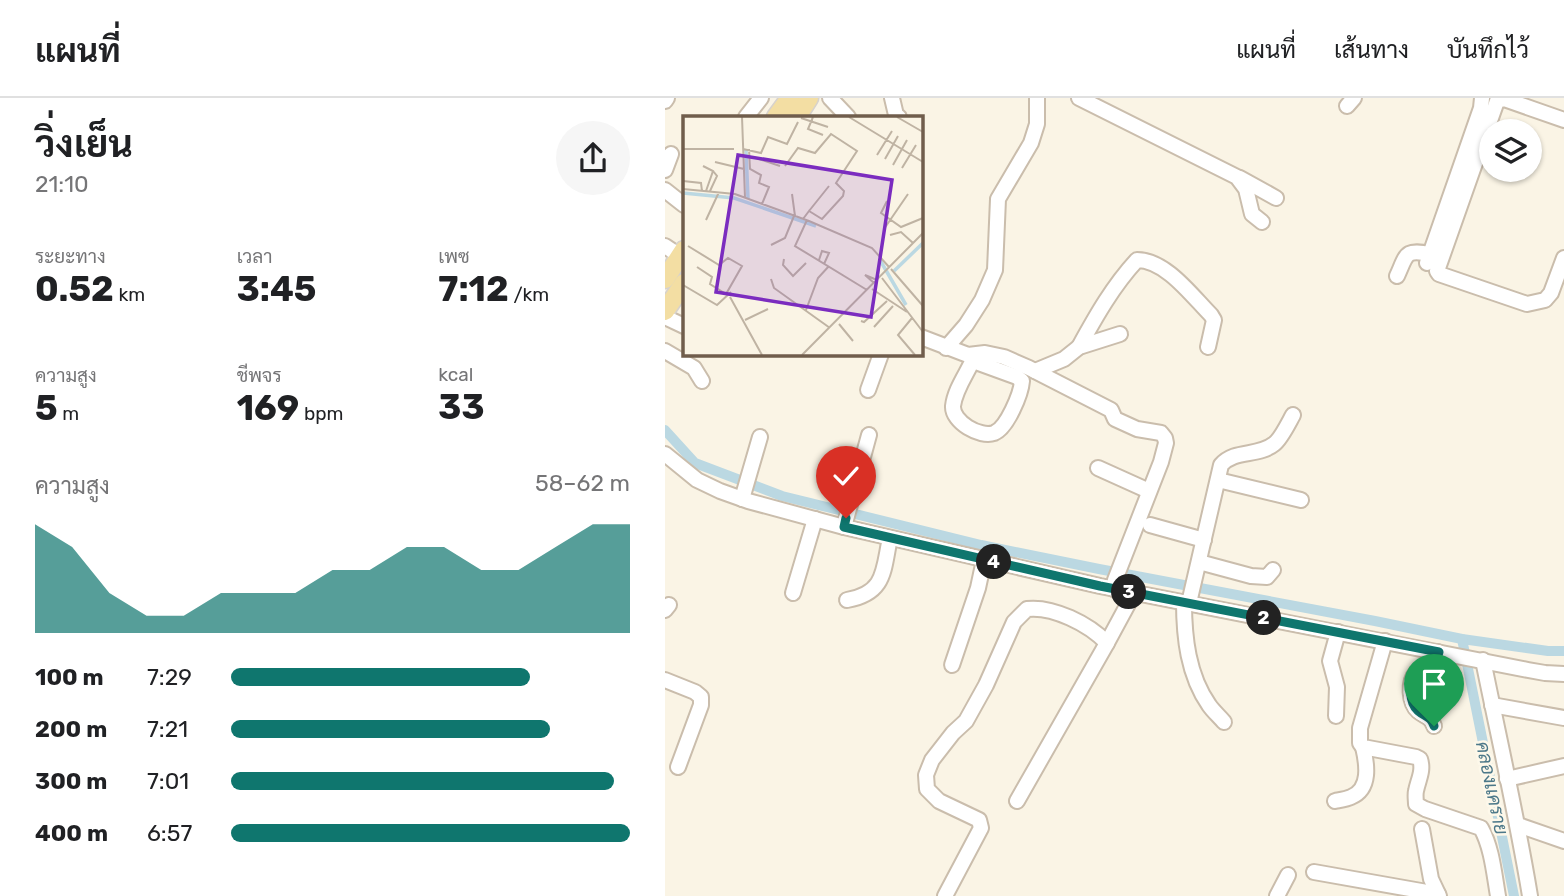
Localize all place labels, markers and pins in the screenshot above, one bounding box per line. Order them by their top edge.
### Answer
pin [816,446,876,518]
pin: 4 [977,545,1011,580]
pin: 3 [1112,574,1147,610]
pin: 2 [1247,601,1281,636]
pin [1404,654,1464,726]

